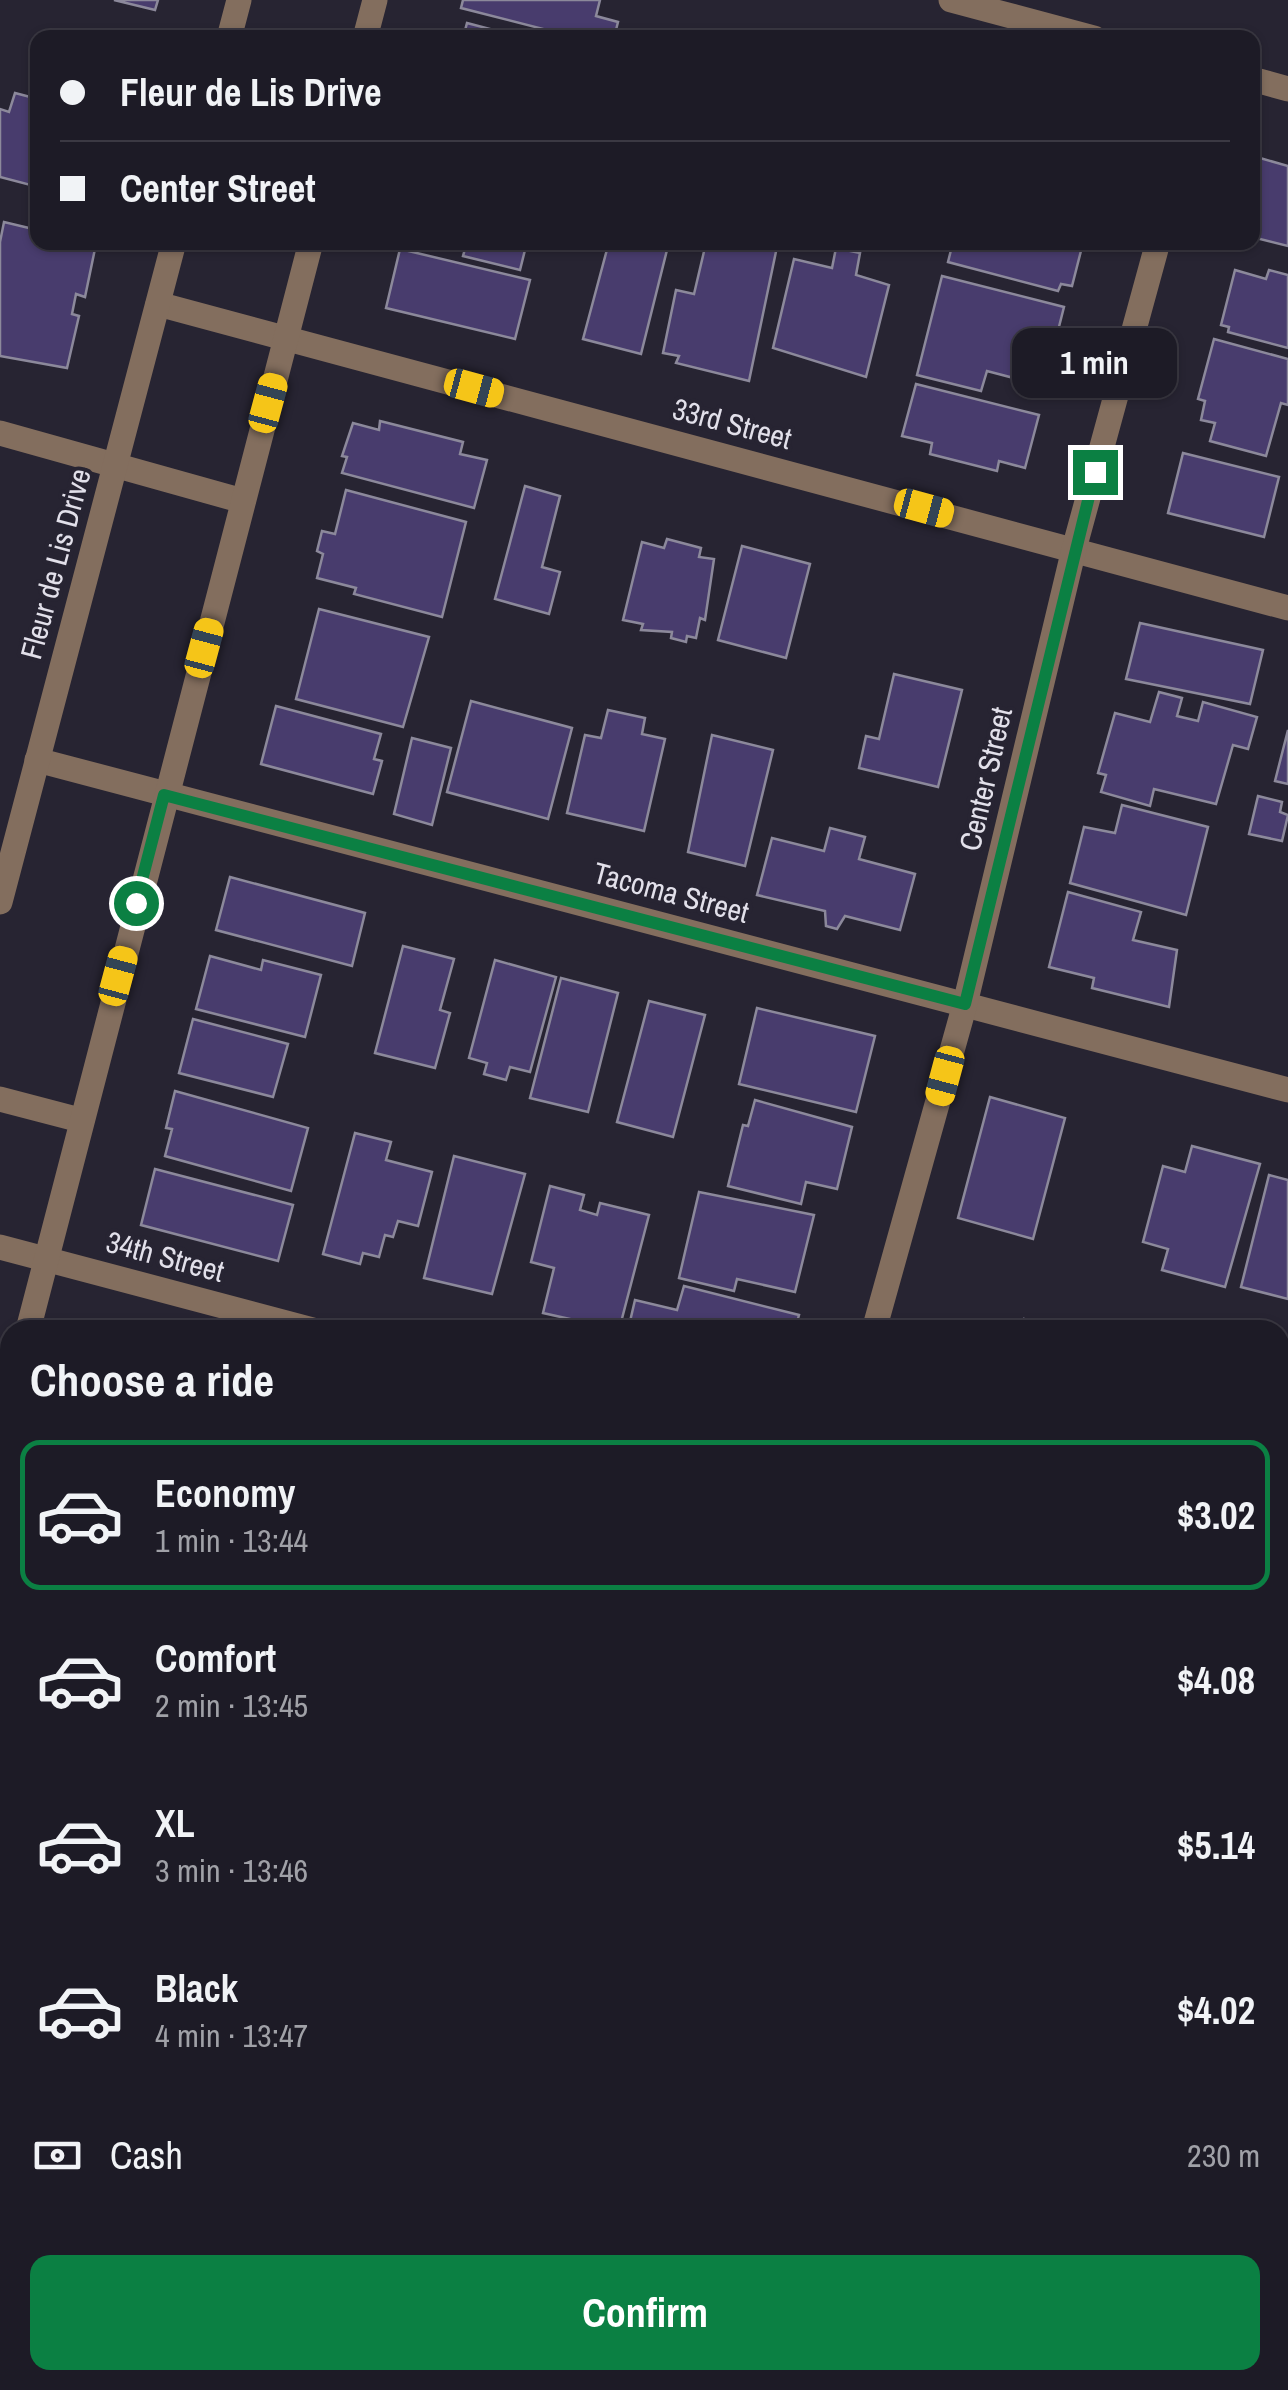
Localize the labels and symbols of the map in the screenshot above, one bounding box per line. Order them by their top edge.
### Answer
callout: 1 min [1012,327,1178,397]
car [441,366,507,410]
car [246,370,290,436]
street label: 33rd Street [668,388,796,458]
route end [1073,450,1118,495]
street label: Fleur de Lis Drive [10,464,100,663]
car [891,486,957,530]
car [182,615,226,681]
street label: Center Street [949,703,1021,855]
street label: Tacoma Street [589,852,753,932]
route start [114,881,159,926]
car [96,943,140,1009]
car [923,1043,967,1109]
street label: 34th Street [102,1221,229,1291]

